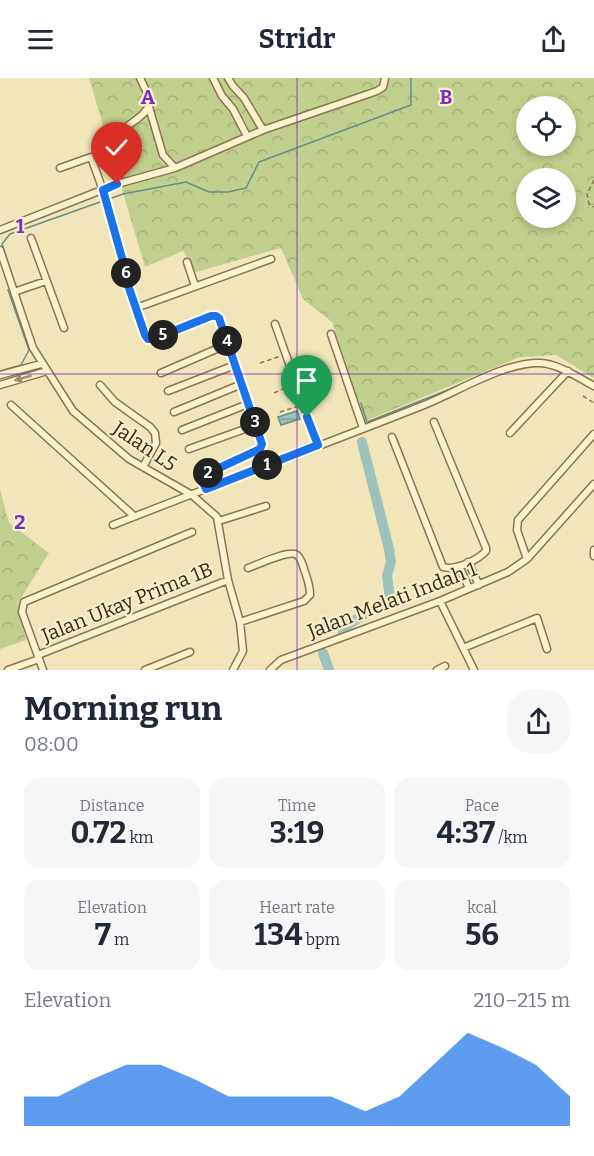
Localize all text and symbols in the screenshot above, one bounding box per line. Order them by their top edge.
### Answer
icon: menu [24,23,57,56]
text: Stridr [259,23,335,55]
icon: share [537,23,570,56]
text: A [141,85,156,109]
text: B [440,85,453,109]
map controls [516,96,576,228]
button: locate [516,96,576,156]
pin [91,122,142,184]
icon: check [100,131,133,164]
button: layers [516,168,576,228]
text: 1 [16,214,25,238]
pin: 6 [111,258,141,288]
text: 6 [121,263,131,282]
pin: 5 [148,320,178,350]
text: 5 [159,325,167,344]
pin: 4 [212,326,242,356]
text: 4 [222,331,232,350]
pin [281,355,332,417]
icon: arrive [290,364,323,397]
one-way arrow [14,374,32,383]
pin: 3 [240,407,270,437]
text: 3 [250,412,260,431]
street label: Jalan L5 [108,415,182,476]
pin: 1 [252,450,282,480]
text: 1 [264,455,270,474]
pin: 2 [193,458,223,488]
text: 2 [203,463,213,482]
text: 2 [14,510,26,534]
street label: Jalan Ukay Prima 1B [37,557,216,648]
street label: Jalan Melati Indah 1 [303,557,480,644]
text: Morning run [24,689,222,729]
button: share [507,690,570,753]
text: 08:00 [24,732,79,756]
text: Distance [80,796,144,815]
text: Time [278,796,316,815]
text: Pace [465,796,499,815]
text: 0.72 [70,815,126,851]
text: 3:19 [270,815,324,851]
text: 4:37 [436,815,495,851]
text: km [126,828,154,847]
text: /km [495,828,528,847]
text: Elevation [77,898,147,917]
text: Heart rate [259,898,335,917]
text: kcal [467,898,497,917]
text: 7 [95,917,111,953]
text: 134 [254,917,303,953]
text: 56 [465,917,499,953]
text: m [111,930,129,949]
text: bpm [303,930,340,949]
text: Elevation [24,988,111,1012]
text: 210–215 m [473,988,570,1012]

